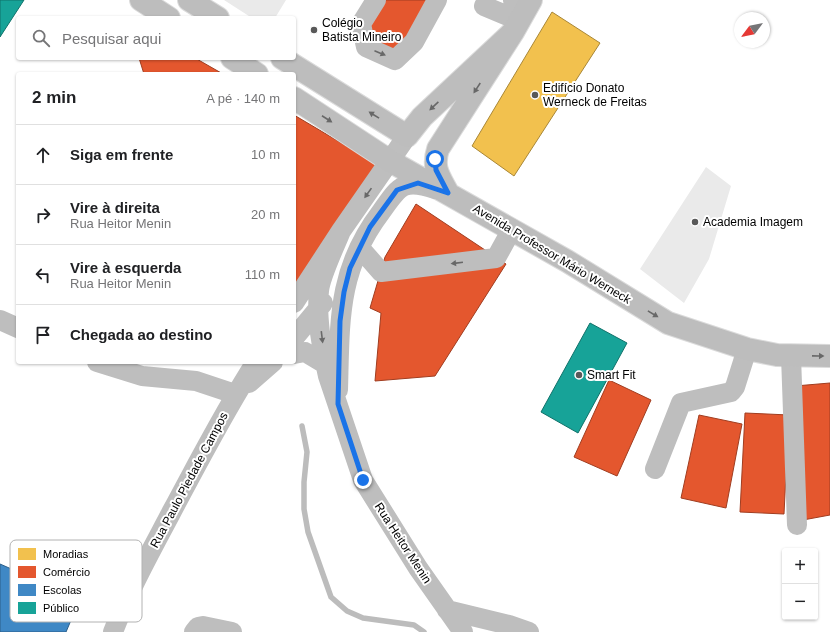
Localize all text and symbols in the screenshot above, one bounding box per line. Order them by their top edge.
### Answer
north arrow [734,12,770,48]
search box [16,16,296,60]
place label: Colégio Batista Mineiro [322,16,402,44]
marker: Colégio Batista Mineiro [309,25,319,35]
icon: search [30,27,52,49]
text: Pesquisar aqui [62,30,161,47]
one-way arrow [374,50,385,56]
place label: Edifício Donato Werneck de Freitas [543,81,647,109]
one-way arrow [473,83,481,93]
text: 2 min [32,88,76,107]
marker: Edifício Donato Werneck de Freitas [530,90,540,100]
text: A pé · 140 m [206,91,280,106]
one-way arrow [429,102,439,111]
one-way arrow [368,112,380,119]
one-way arrow [322,115,332,123]
icon: ahead [32,144,54,166]
text: Siga em frente [70,146,173,163]
text: 10 m [251,147,280,162]
route start [426,150,444,168]
one-way arrow [364,187,372,198]
text: Vire à direita [70,199,160,216]
street label: Avenida Professor Mário Werneck [471,201,634,307]
icon: right [32,204,54,226]
text: 20 m [251,207,280,222]
place label: Academia Imagem [703,215,803,229]
text: Rua Heitor Menin [70,216,171,231]
marker: Academia Imagem [690,217,700,227]
text: Vire à esquerda [70,259,181,276]
one-way arrow [451,259,463,266]
icon: left [32,264,54,286]
text: 110 m [245,267,280,282]
text: Rua Heitor Menin [70,276,171,291]
one-way arrow [648,310,658,318]
icon: arrive [32,324,54,346]
text: Chegada ao destino [70,326,213,343]
one-way arrow [318,331,325,343]
one-way arrow [812,353,825,359]
place label: Smart Fit [587,368,636,382]
marker: Smart Fit [574,370,584,380]
street label: Rua Paulo Piedade Campos [147,410,231,550]
route end [354,471,372,489]
street label: Rua Heitor Menin [372,500,434,586]
legend [10,540,142,622]
text: Moradias [43,548,89,560]
map controls [782,548,818,620]
button: + [782,548,818,584]
text: Comércio [43,566,90,578]
text: Escolas [43,584,82,596]
button: − [782,584,818,620]
text: Público [43,602,79,614]

